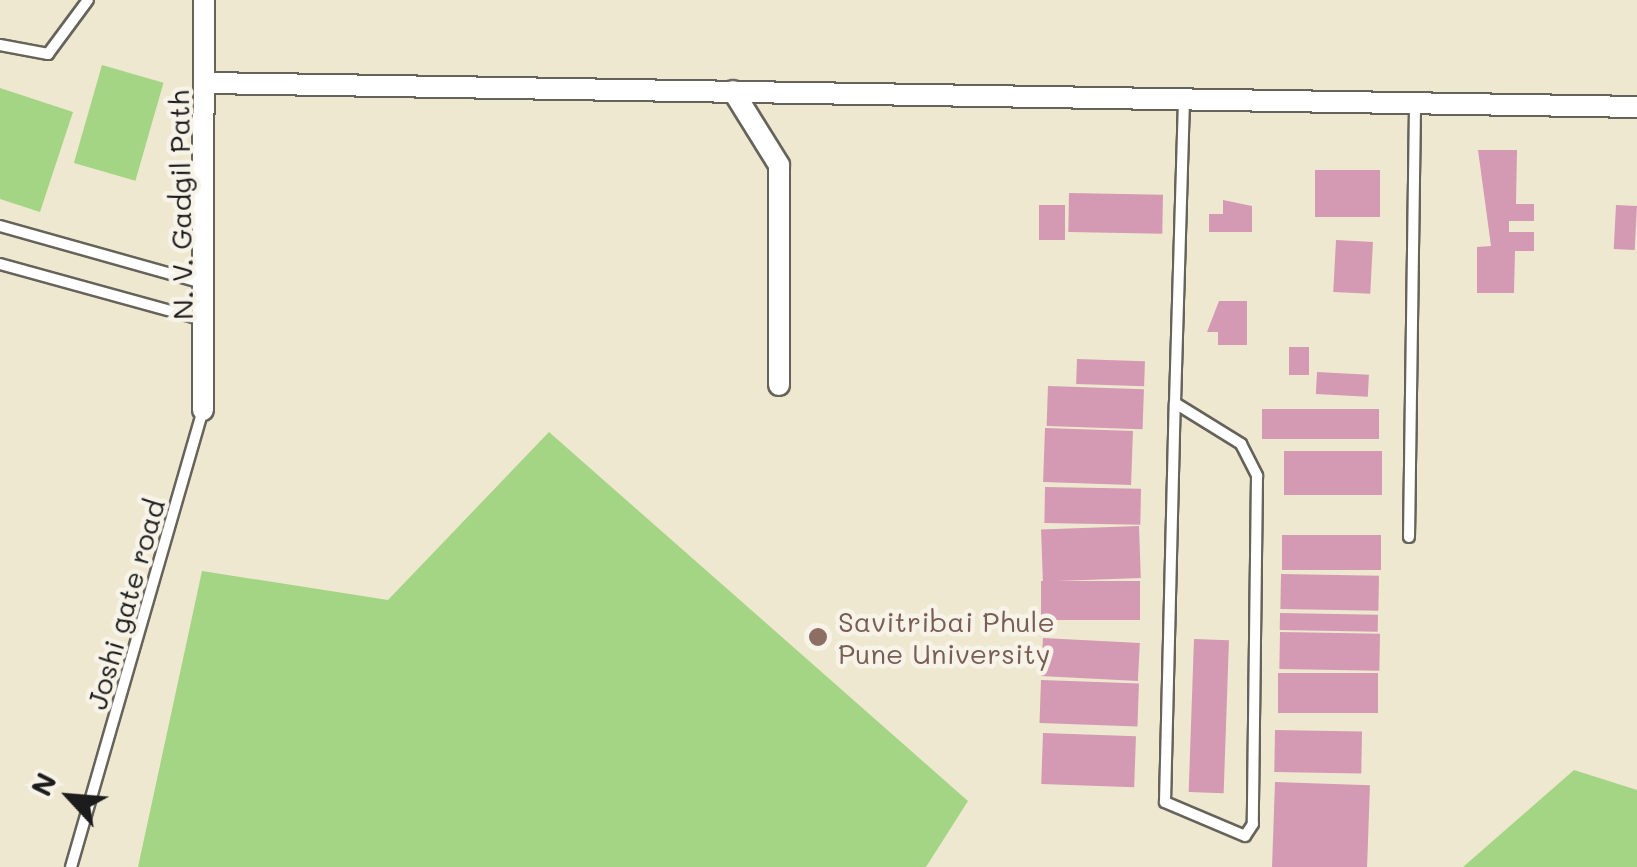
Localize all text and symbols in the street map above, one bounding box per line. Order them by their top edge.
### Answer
street label: N. V. Gadgil Path [161,90,199,320]
street label: Joshi gate road [79,495,171,713]
place label: Savitribai Phule Pune University [838,604,1055,670]
marker: Savitribai Phule Pune University [807,626,829,648]
north arrow [20,747,120,847]
text: N [22,766,64,801]

